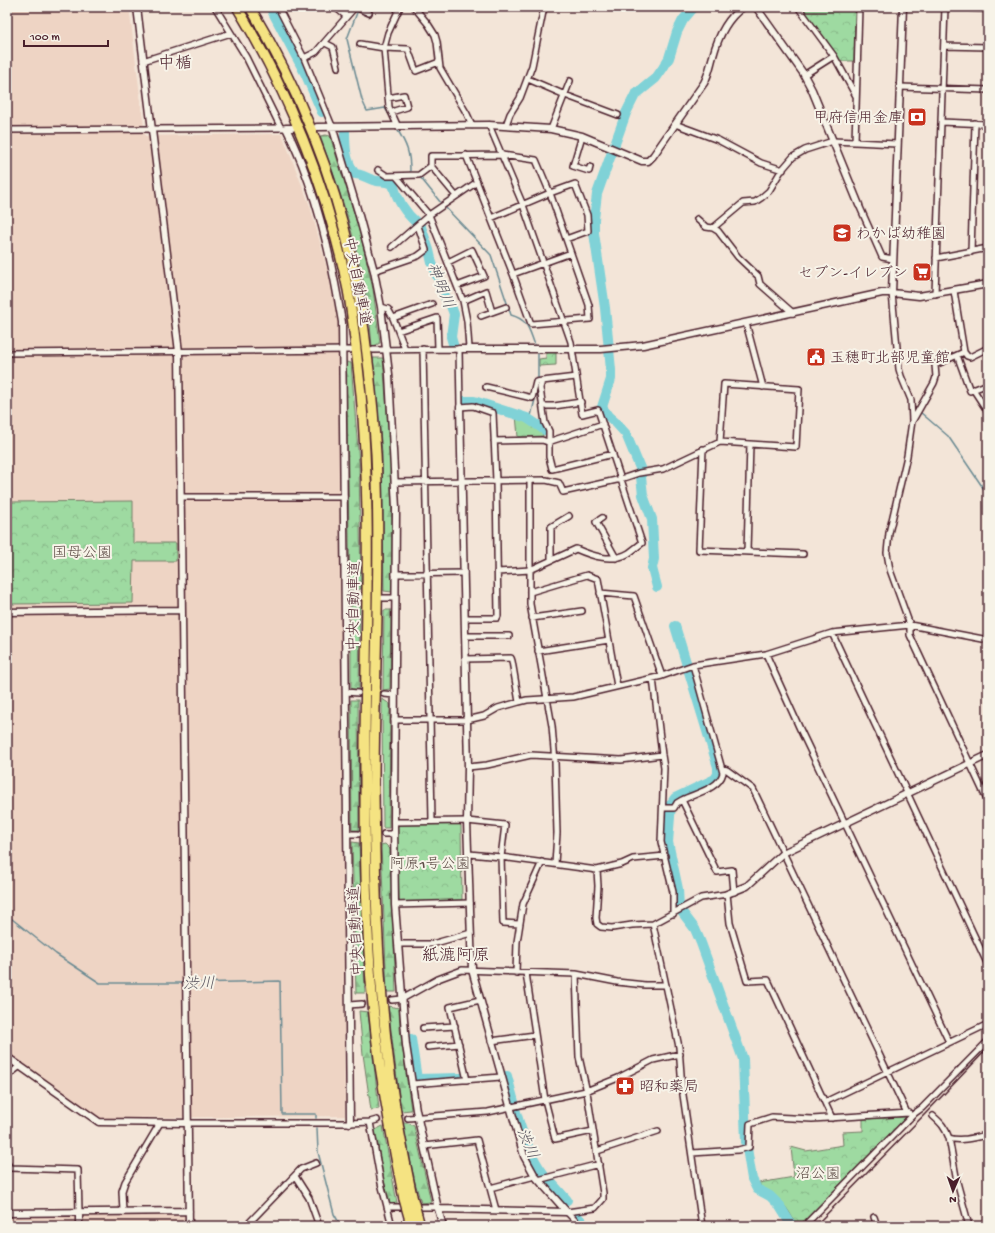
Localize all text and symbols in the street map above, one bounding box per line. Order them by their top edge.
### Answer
scale bar [24,22,108,48]
text: 100 m [29,31,60,45]
district label: 中楯 [158,54,192,75]
bank icon: 甲府信用金庫 [906,106,928,128]
place label: 甲府信用金庫 [813,109,903,128]
school or university icon: わかば幼稚園 [831,222,853,244]
place label: わかば幼稚園 [856,226,946,244]
street label: 中央自動車道 [339,235,374,327]
water label: 神明川 [421,260,457,312]
supermarket icon: セブン-イレブン [911,261,933,283]
place label: セブン-イレブン [798,265,908,283]
public building icon: 玉穂町北部児童館 [805,346,827,368]
place label: 玉穂町北部児童館 [830,349,950,368]
park label: 国母公園 [52,545,112,563]
street label: 中央自動車道 [344,561,365,651]
park label: 阿原1号公園 [389,856,471,874]
street label: 中央自動車道 [345,885,368,976]
district label: 紙漉阿原 [422,946,490,967]
water label: 渋川 [183,975,215,995]
pharmacy icon: 昭和薬局 [614,1075,636,1097]
place label: 昭和薬局 [639,1078,699,1097]
water label: 渋川 [511,1126,542,1163]
park label: 沼公園 [795,1166,841,1184]
north arrow [933,1171,973,1211]
text: N [949,1193,957,1205]

